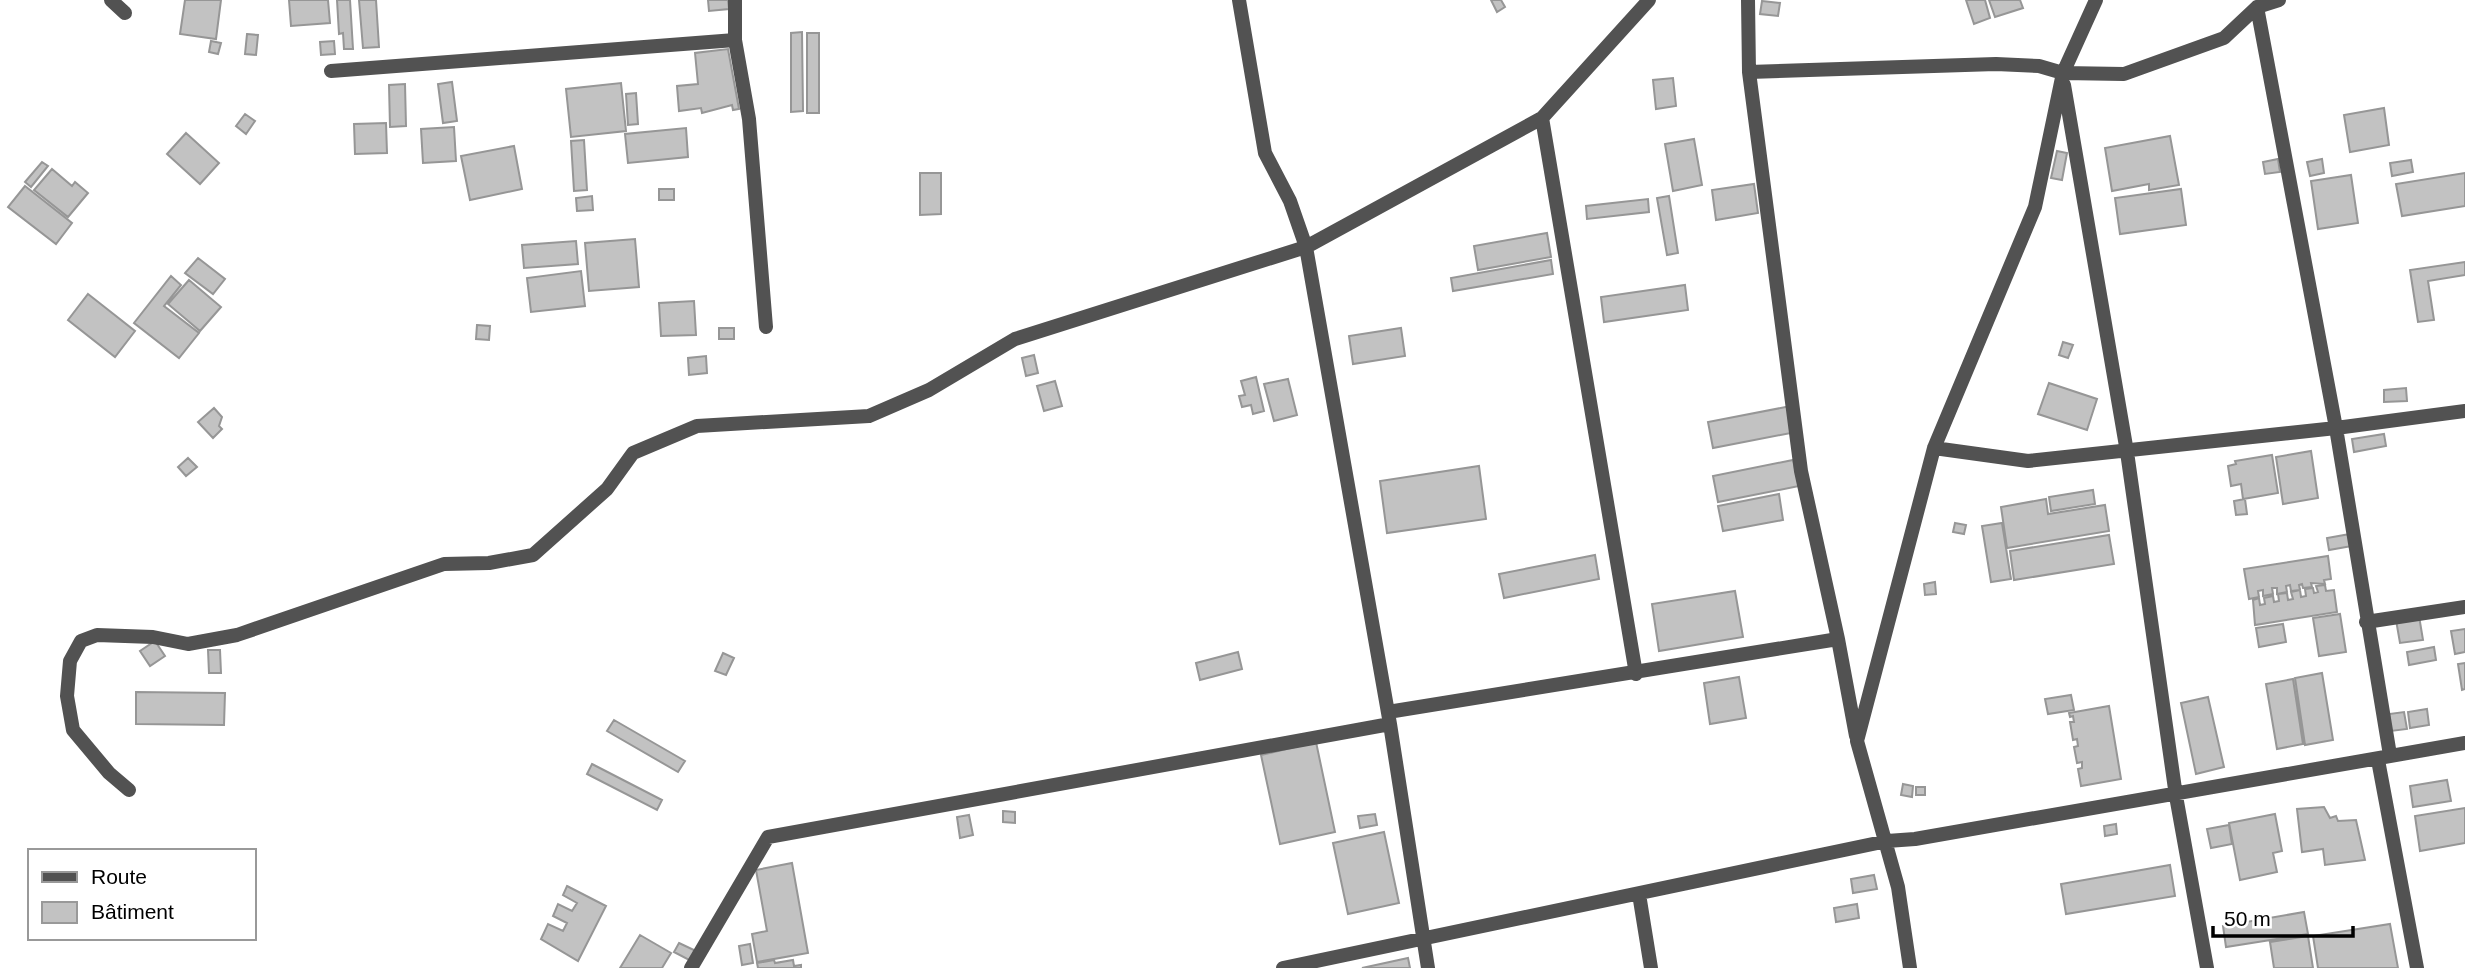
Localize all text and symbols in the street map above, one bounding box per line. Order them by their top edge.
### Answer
legend [28,849,256,940]
text: Route [91,865,147,888]
scale bar [2213,894,2353,938]
text: Bâtiment [91,900,174,923]
text: 50 m [2224,907,2271,930]

